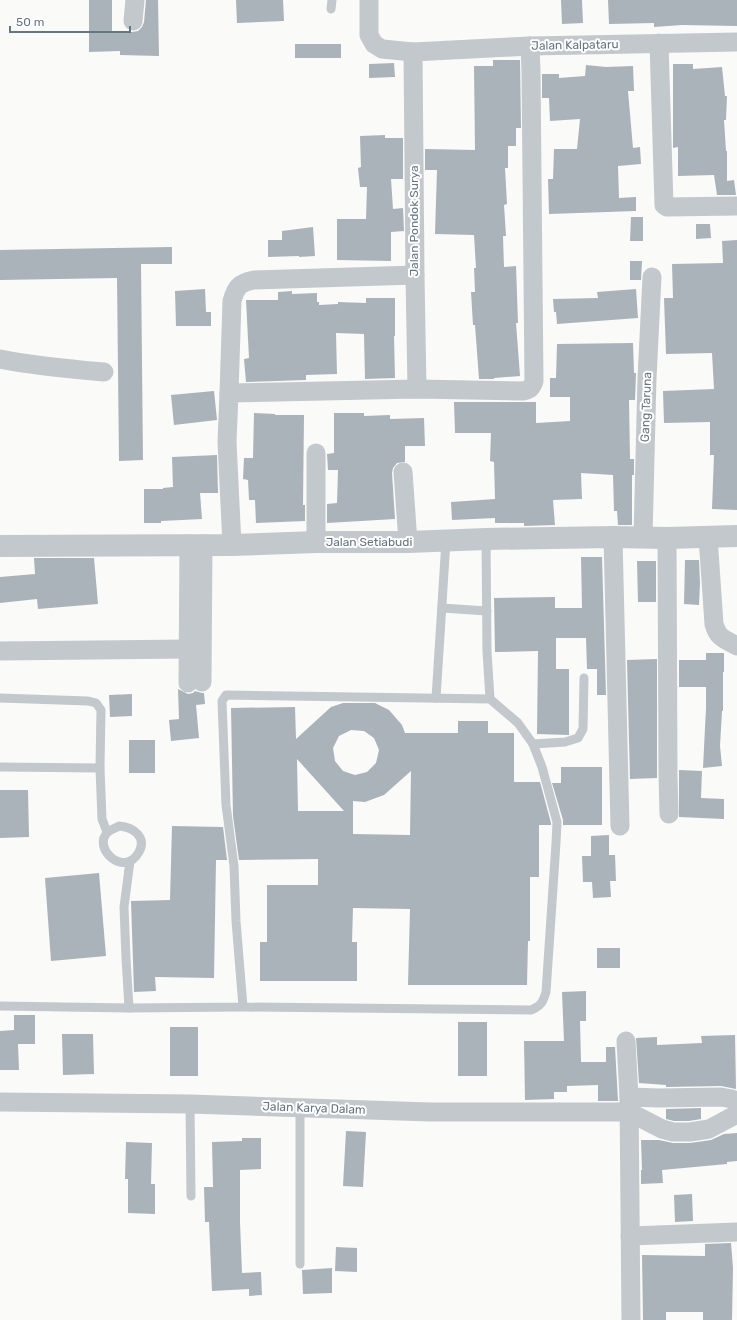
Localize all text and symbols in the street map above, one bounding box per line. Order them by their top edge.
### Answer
scale bar [10,8,130,34]
text: 50 m [16,15,44,29]
street label: Jalan Kalpataru [531,37,619,53]
street label: Jalan Pondok Surya [407,165,421,277]
street label: Gang Taruna [638,372,654,442]
street label: Jalan Setiabudi [326,535,412,549]
street label: Jalan Karya Dalam [262,1099,366,1117]

